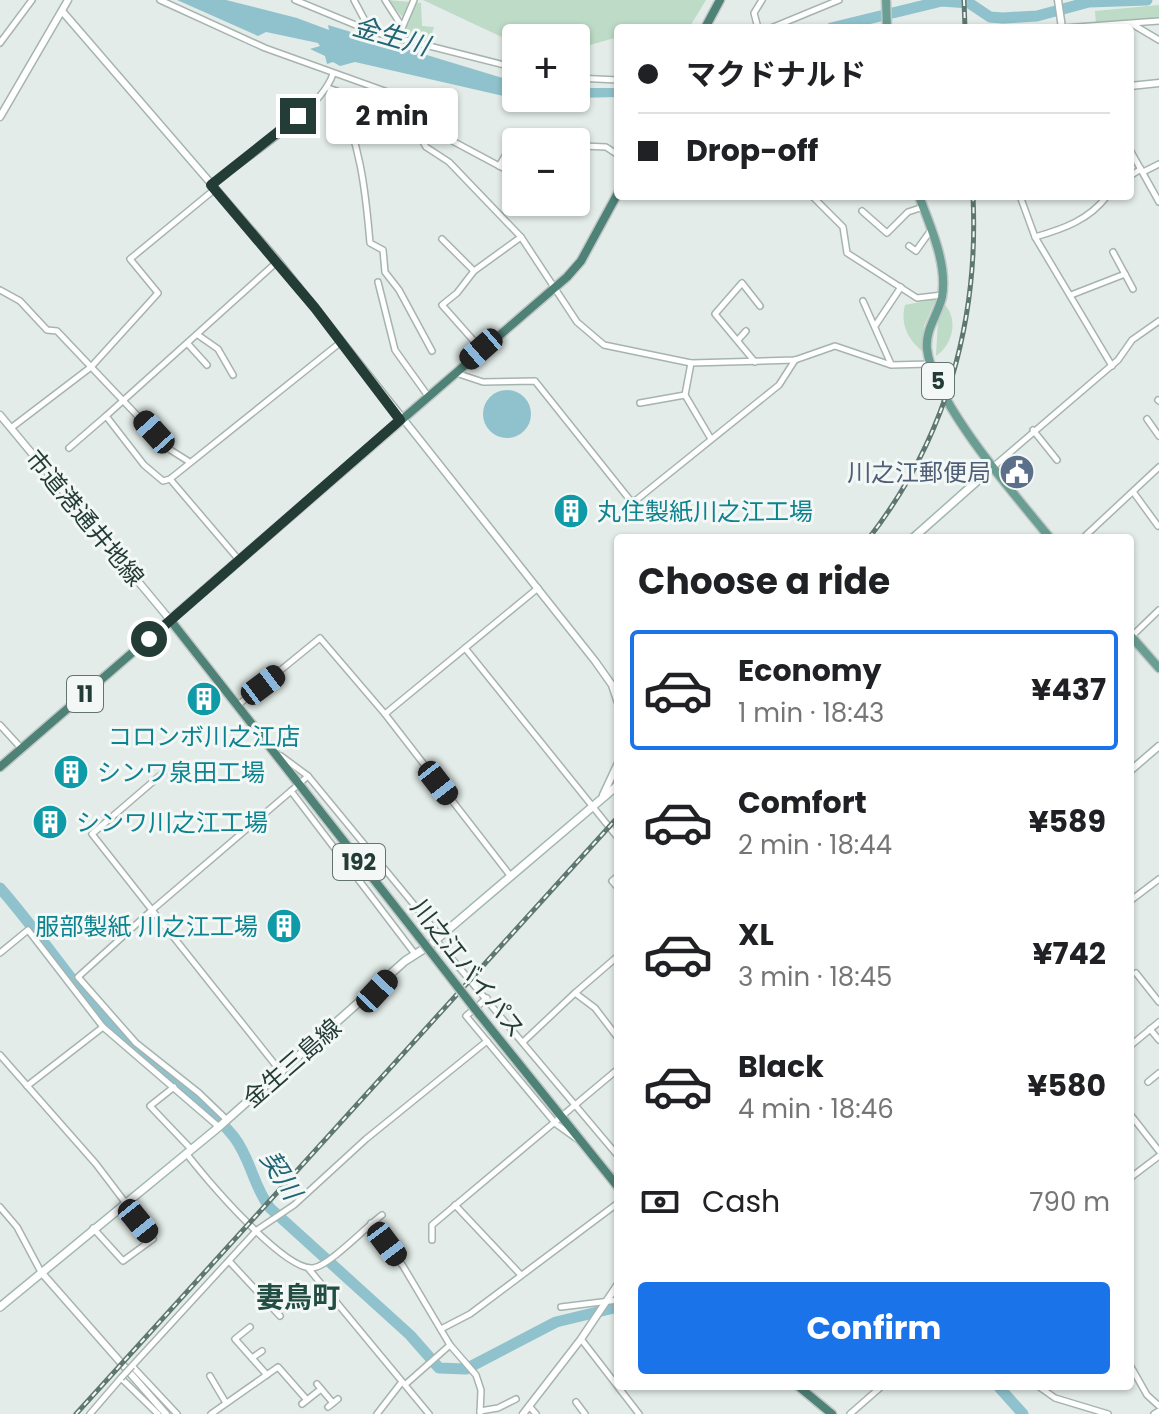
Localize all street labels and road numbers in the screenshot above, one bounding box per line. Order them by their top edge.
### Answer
road number: 5 [922,363,954,399]
street label: 市道港通井地線 [18,443,152,593]
road number: 11 [67,676,103,712]
road number: 192 [333,844,385,880]
street label: 川之江バイパス [403,892,533,1044]
street label: 金生三島線 [236,1011,348,1115]

